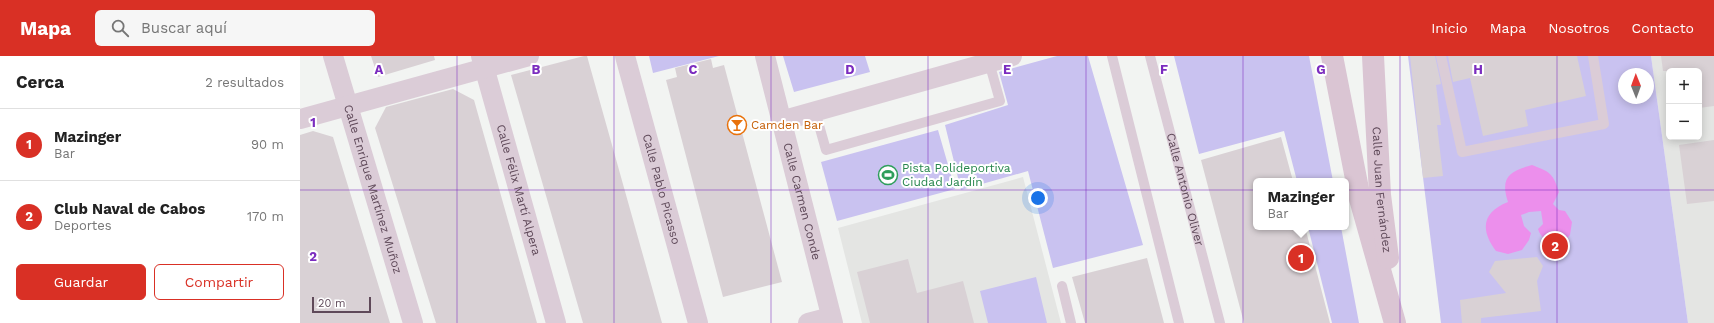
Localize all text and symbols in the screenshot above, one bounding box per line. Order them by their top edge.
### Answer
search box [95,10,375,46]
text: Mapa [20,17,71,40]
icon: search [109,17,131,39]
text: Buscar aquí [141,19,227,37]
text: Inicio [1431,20,1468,36]
text: Mapa [1490,20,1526,36]
text: Nosotros [1548,20,1610,36]
text: Contacto [1632,20,1694,36]
text: A [375,62,384,77]
text: B [532,62,541,77]
text: C [689,62,698,77]
text: D [845,62,855,77]
text: E [1003,62,1011,77]
text: F [1160,62,1168,77]
text: G [1316,62,1326,77]
text: H [1473,62,1483,77]
north arrow [1618,68,1654,104]
map controls [1666,68,1702,140]
button: + [1666,68,1702,104]
text: Cerca [16,72,64,92]
text: 2 resultados [205,75,284,90]
street label: Calle Enrique Martínez Muñoz [341,103,405,275]
button: − [1666,104,1702,140]
bar icon: Camden Bar [726,114,748,136]
text: 1 [310,115,316,130]
place label: Camden Bar [751,118,823,132]
street label: Calle Félix Martí Alpera [494,123,544,257]
street label: Calle Juan Fernández [1370,126,1394,254]
text: Mazinger [54,128,121,146]
street label: Calle Antonio Oliver [1163,131,1207,248]
street label: Calle Pablo Picasso [640,132,683,246]
text: 1 [26,137,32,152]
text: 90 m [251,137,284,152]
street label: Calle Carmen Conde [780,141,824,262]
text: Bar [54,146,75,161]
place label: Pista Polideportiva Ciudad Jardín [902,161,1011,189]
sports icon: Pista Polideportiva Ciudad Jardín [877,164,899,186]
popup [1253,178,1349,230]
your location [1028,188,1048,208]
text: Mazinger [1267,188,1335,206]
text: Club Naval de Cabos [54,200,205,218]
text: Bar [1267,206,1289,221]
text: 2 [25,209,33,224]
text: 170 m [247,209,284,224]
text: Deportes [54,218,112,233]
pin: 2 [1542,231,1568,261]
pin: 1 [1288,243,1314,273]
text: 2 [309,249,317,264]
button: Guardar [16,264,146,300]
button: Compartir [154,264,284,300]
scale bar [312,295,371,314]
text: 20 m [318,297,346,310]

